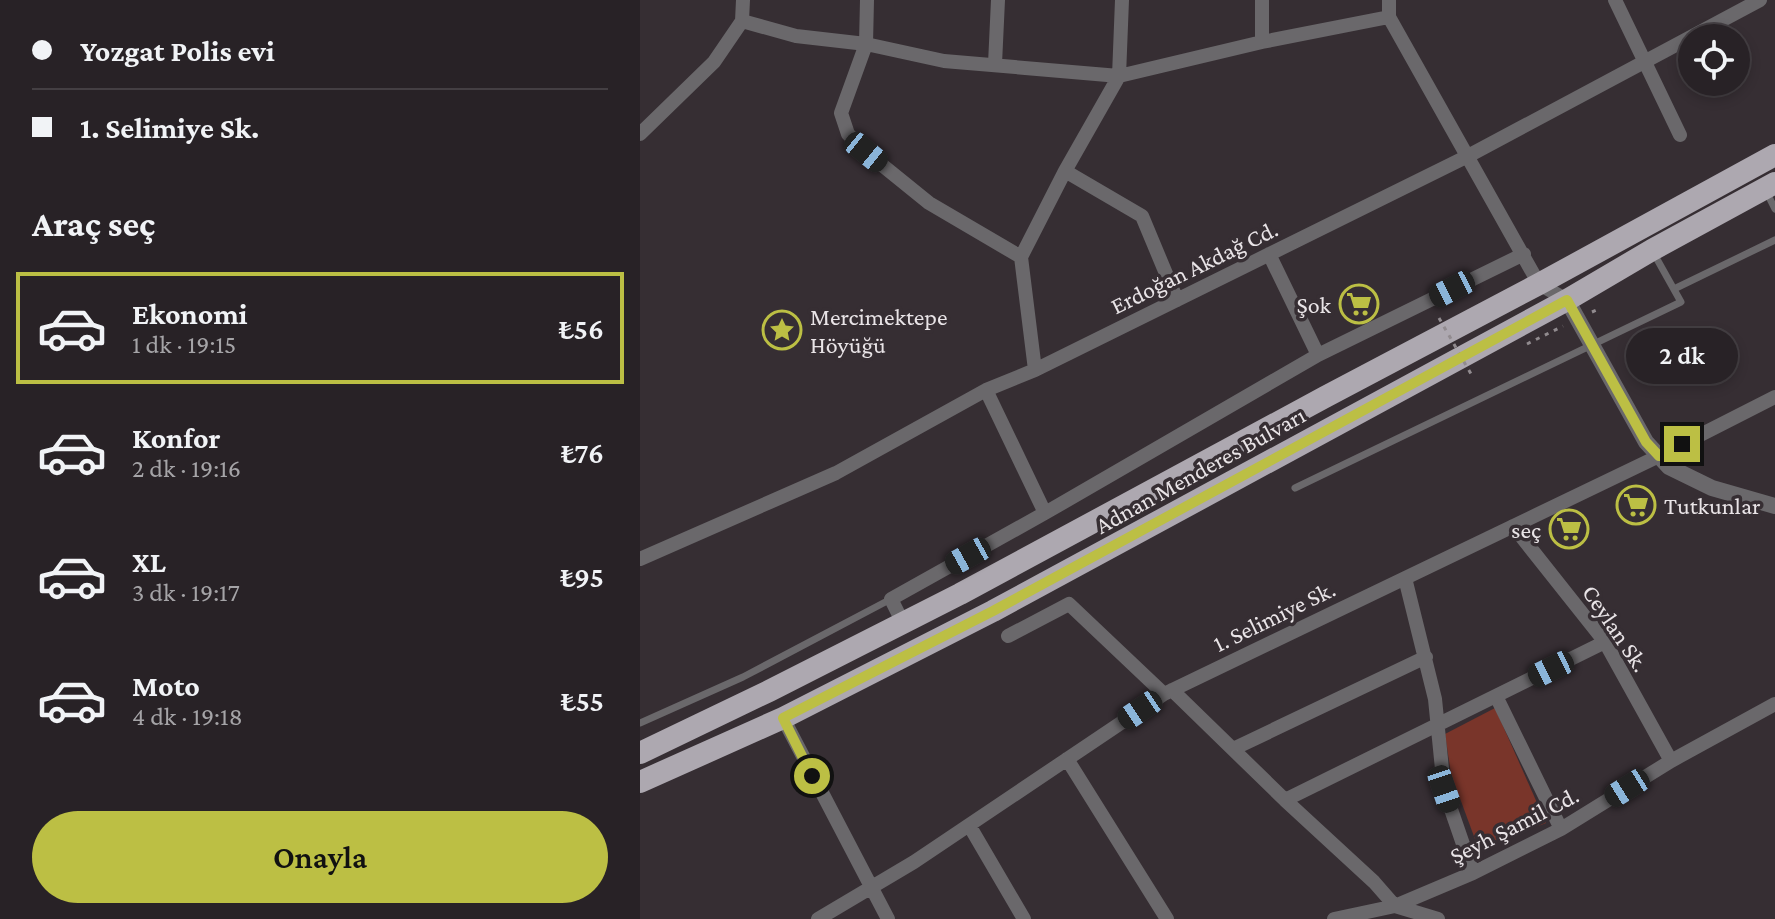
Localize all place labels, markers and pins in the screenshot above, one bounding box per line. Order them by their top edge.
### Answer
supermarket icon: Şok [1338,283,1380,325]
place label: Şok [1296,291,1332,318]
place label: Mercimektepe Höyüğü [810,303,947,358]
place icon: Mercimektepe Höyüğü [761,309,803,351]
supermarket icon: Tutkunlar [1615,484,1657,526]
place label: Tutkunlar [1664,492,1761,519]
supermarket icon: seç [1548,508,1590,550]
place label: seç [1511,516,1541,543]

